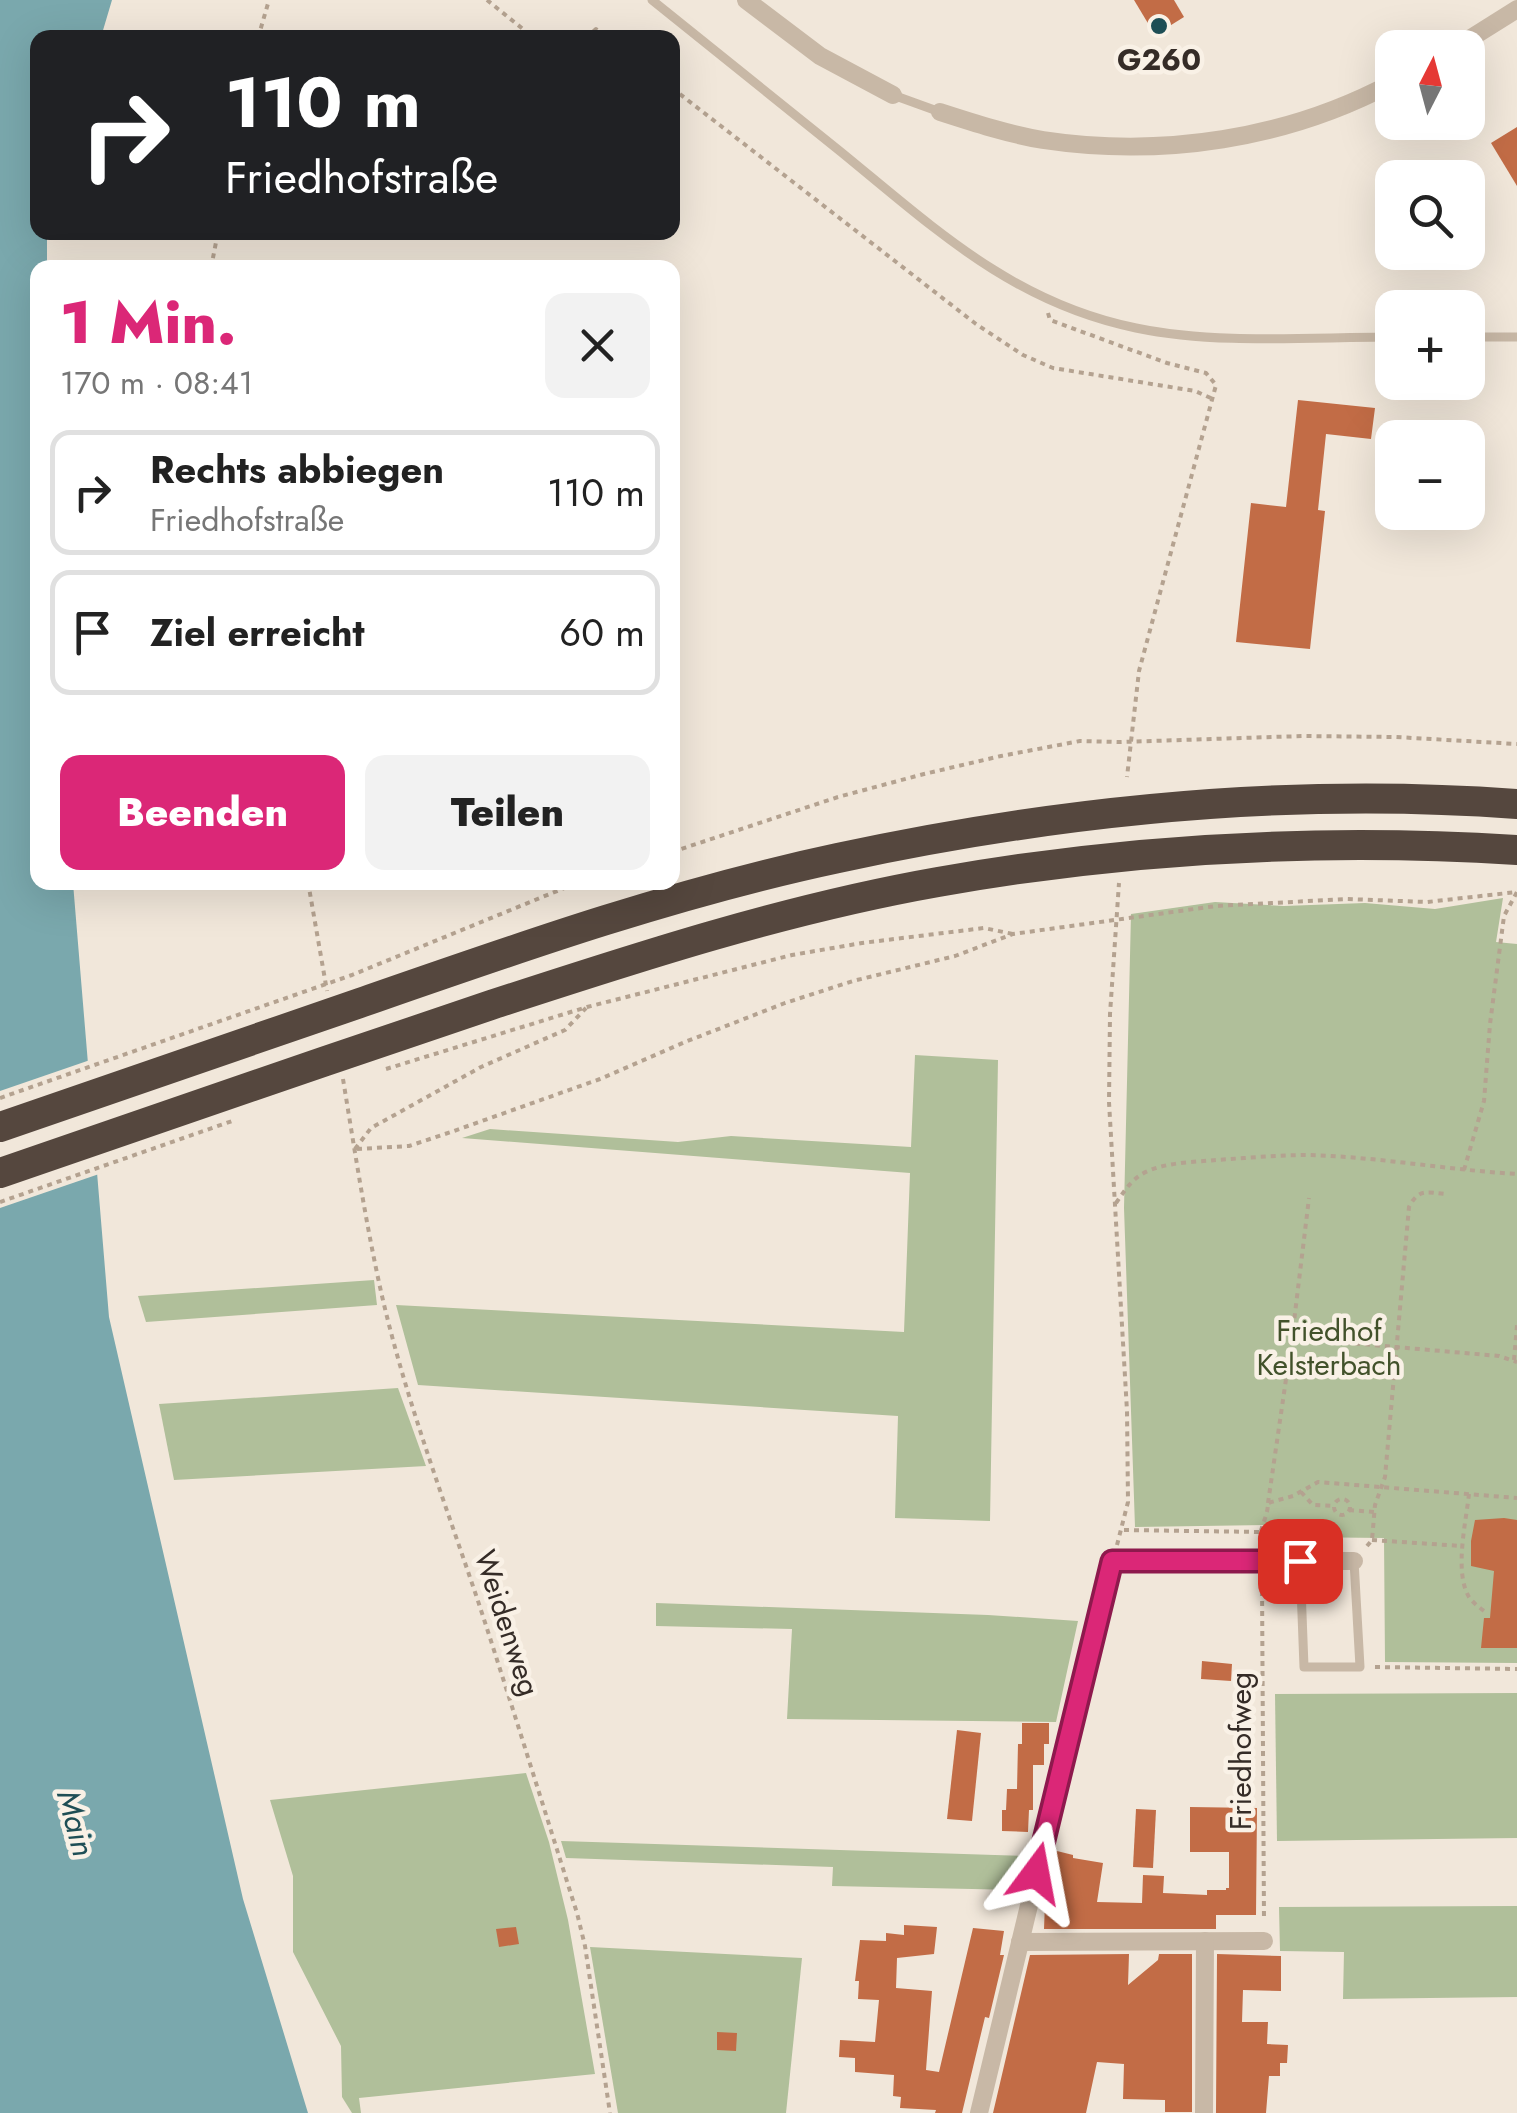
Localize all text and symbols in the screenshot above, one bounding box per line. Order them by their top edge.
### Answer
marker: G260 [1148,15,1170,37]
north arrow [1375,30,1485,140]
map controls [1375,30,1485,530]
place label: G260 [1117,38,1201,81]
text: 110 m [225,52,421,153]
icon: right [60,70,190,200]
text: Friedhofstraße [225,145,498,210]
button: search [1375,160,1485,270]
text: 1 Min. [60,279,237,366]
button: + [1375,290,1485,400]
button: close [545,293,650,398]
text: 170 m · 08:41 [60,360,253,406]
button: − [1375,420,1485,530]
text: Rechts abbiegen [150,442,444,497]
icon: right [65,465,120,520]
text: 110 m [547,465,645,520]
text: Friedhofstraße [150,497,344,543]
icon: arrive [65,605,120,660]
text: Ziel erreicht [150,605,365,660]
text: 60 m [559,605,645,660]
button: Beenden [60,755,345,870]
button: Teilen [365,755,650,870]
park label: Friedhof Kelsterbach [1256,1309,1402,1386]
pin [1258,1519,1343,1604]
icon: arrive [1273,1534,1328,1589]
street label: Weidenweg [464,1544,551,1701]
street label: Friedhofweg [1219,1672,1262,1830]
water label: Main [45,1785,107,1861]
position arrow [984,1821,1088,1925]

